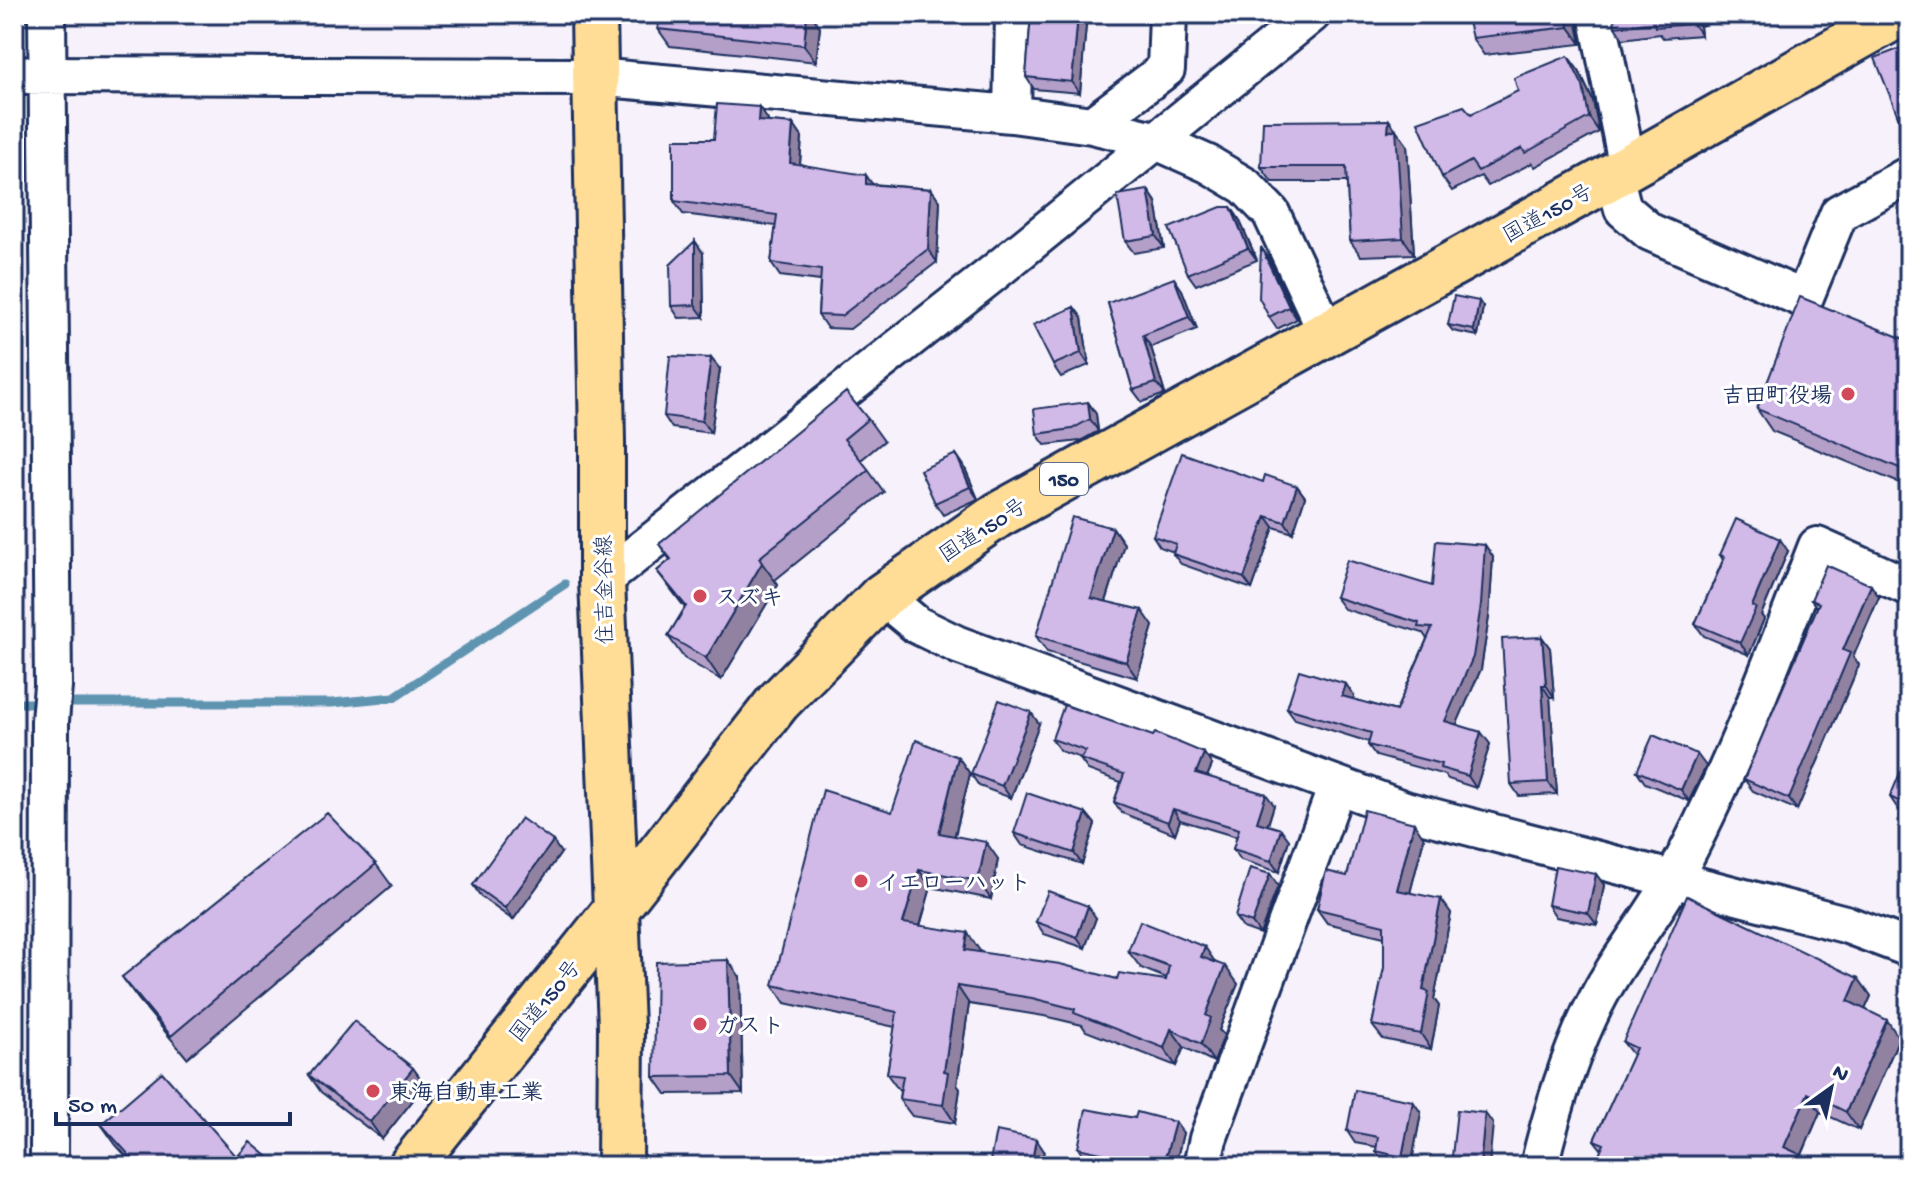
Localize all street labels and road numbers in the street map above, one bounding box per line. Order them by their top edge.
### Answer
street label: 国道150号 [1499,179,1599,251]
road number: 150 [1040,463,1088,495]
street label: 国道150号 [935,494,1033,570]
street label: 住吉金谷線 [592,535,621,645]
street label: 国道150号 [505,955,588,1049]

